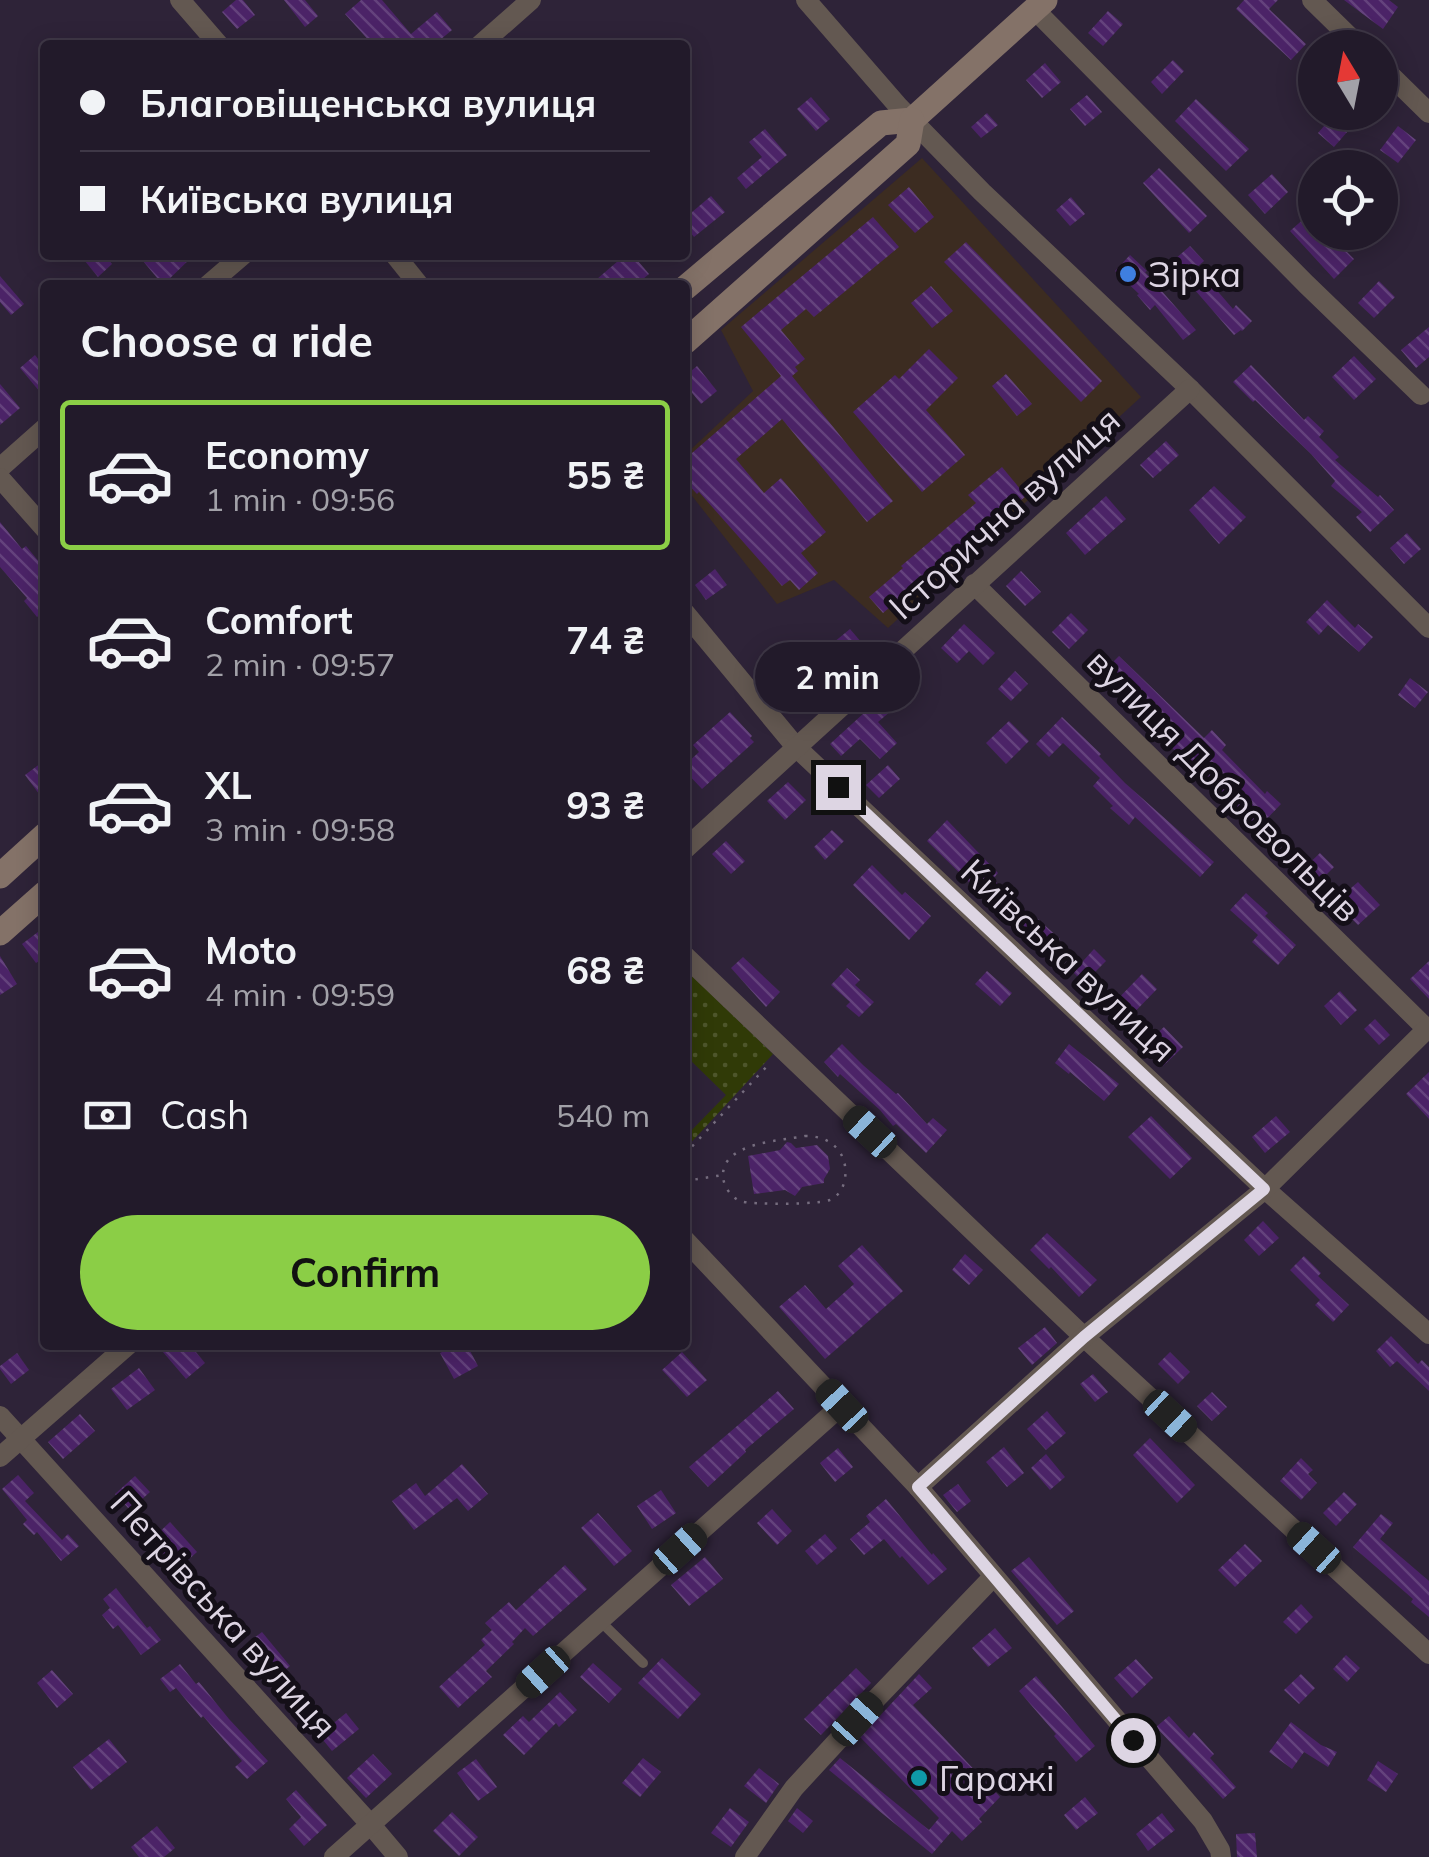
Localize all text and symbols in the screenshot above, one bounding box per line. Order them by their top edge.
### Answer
north arrow [1298,30,1398,130]
map controls [1298,30,1398,250]
text: Благовіщенська вулиця [140,79,597,127]
button: locate [1298,150,1398,250]
text: Київська вулиця [140,175,454,223]
place label: Зірка [1148,252,1241,296]
marker: Зірка [1117,263,1139,285]
text: Choose a ride [80,312,373,368]
street label: Історична вулиця [879,398,1129,628]
icon: car [85,430,175,520]
text: Economy [205,431,369,479]
text: 55 ₴ [566,451,645,499]
text: 1 min · 09:56 [205,479,395,519]
icon: car [85,595,175,685]
text: Comfort [205,596,353,644]
text: 74 ₴ [566,616,645,664]
street label: вулиця Добровольців [1078,639,1370,931]
callout: 2 min [756,642,920,712]
text: 2 min · 09:57 [205,644,395,684]
text: 2 min [795,657,880,697]
icon: car [85,760,175,850]
text: XL [205,761,252,809]
route end [816,765,861,810]
text: 93 ₴ [566,781,645,829]
text: 3 min · 09:58 [205,809,395,849]
street label: Київська вулиця [952,849,1186,1071]
icon: car [85,925,175,1015]
text: Moto [205,926,297,974]
text: 68 ₴ [566,946,645,994]
text: 4 min · 09:59 [205,974,395,1014]
icon: cash [80,1088,135,1143]
text: Cash [160,1091,249,1139]
text: 540 m [556,1095,650,1135]
car [838,1101,902,1163]
button: Confirm [80,1215,650,1330]
car [811,1374,873,1438]
car [1138,1385,1202,1447]
street label: Петрівська вулиця [102,1481,346,1747]
car [1282,1517,1346,1579]
car [648,1518,712,1580]
car [511,1641,575,1703]
car [826,1687,888,1751]
route start [1111,1718,1156,1763]
place label: Гаражі [939,1756,1055,1800]
marker: Гаражі [908,1767,930,1789]

